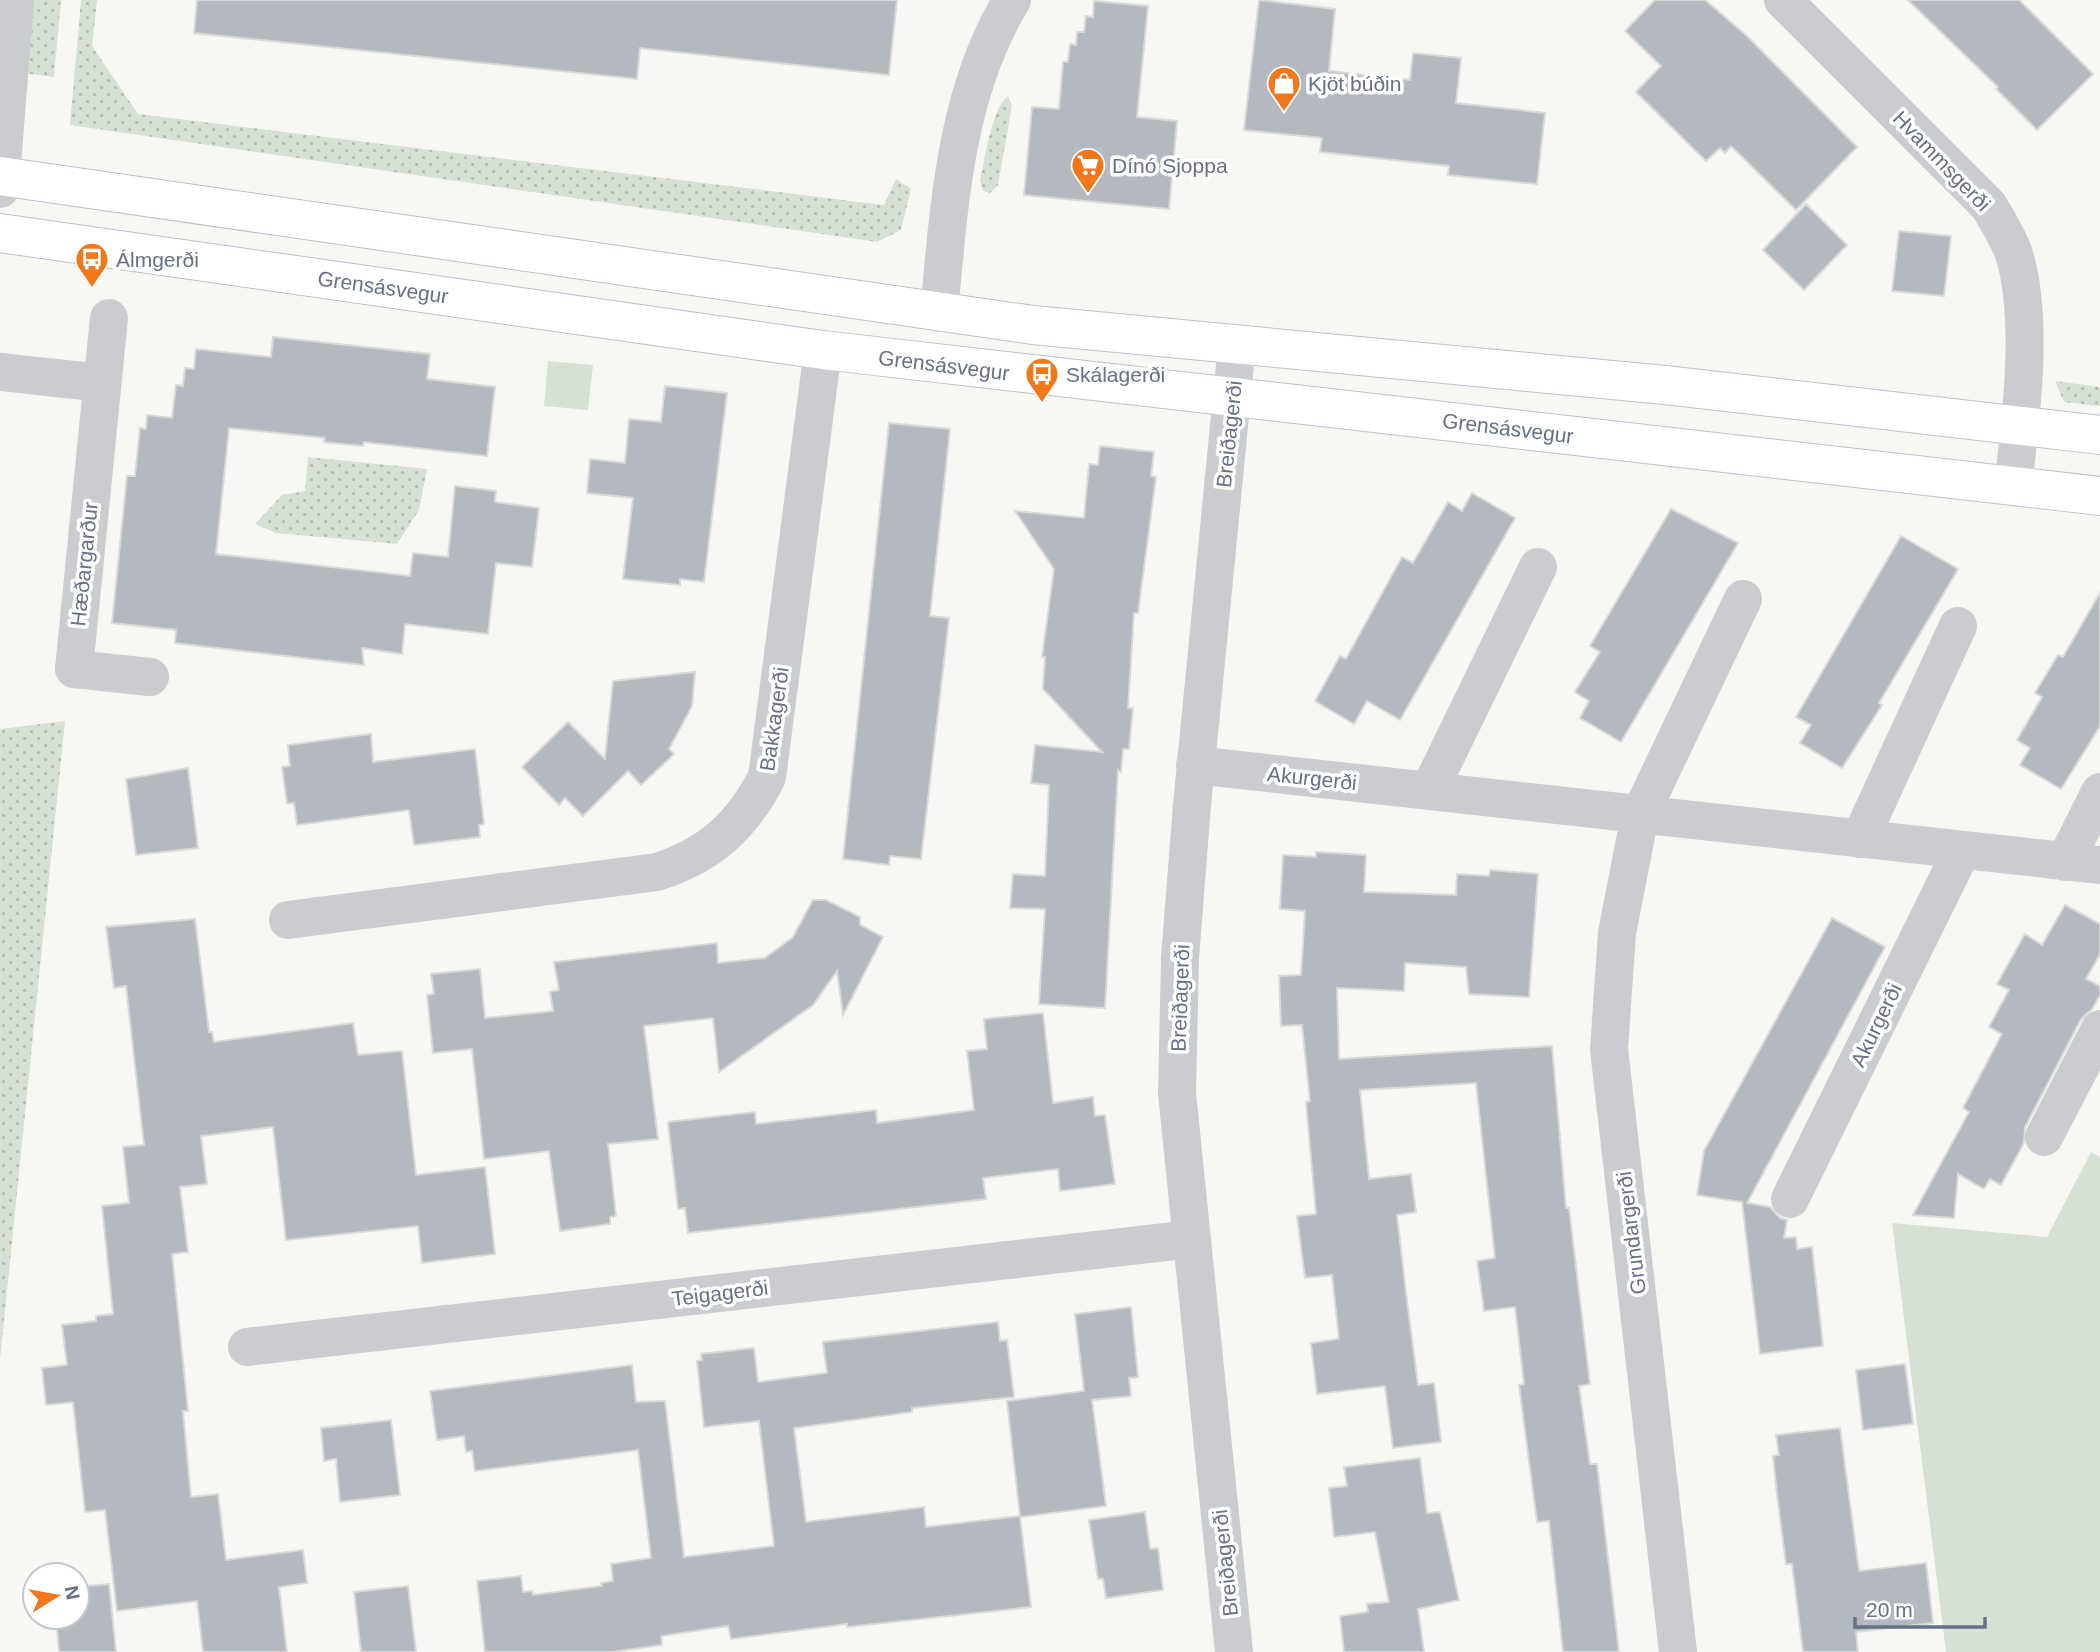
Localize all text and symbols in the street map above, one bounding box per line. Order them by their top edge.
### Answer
shop icon: Kjöt búðin [1265,64,1303,113]
place label: Kjöt búðin [1308,72,1401,95]
street label: Hvammsgerði [1889,106,1995,216]
supermarket icon: Dínó Sjoppa [1069,146,1107,195]
place label: Dínó Sjoppa [1112,154,1228,177]
bus stop icon: Álmgerði [73,240,111,289]
place label: Álmgerði [116,248,199,271]
street label: Grensásvegur [316,266,450,308]
street label: Grensásvegur [877,346,1011,384]
bus stop icon: Skálagerði [1023,355,1061,404]
place label: Skálagerði [1066,363,1165,386]
street label: Breiðagerði [1212,379,1246,489]
street label: Grensásvegur [1441,409,1575,447]
street label: Hæðargarður [66,501,102,627]
street label: Bakkagerði [755,665,793,773]
street label: Akurgerði [1266,762,1358,794]
street label: Breiðagerði [1167,944,1193,1052]
street label: Akurgerði [1846,980,1906,1070]
street label: Grundargerði [1612,1170,1650,1296]
street label: Teigagerði [671,1276,769,1310]
street label: Breiðagerði [1208,1508,1242,1618]
north arrow [21,1561,91,1631]
text: N [61,1584,84,1602]
scale bar [1855,1586,1984,1630]
text: 20 m [1866,1598,1913,1621]

